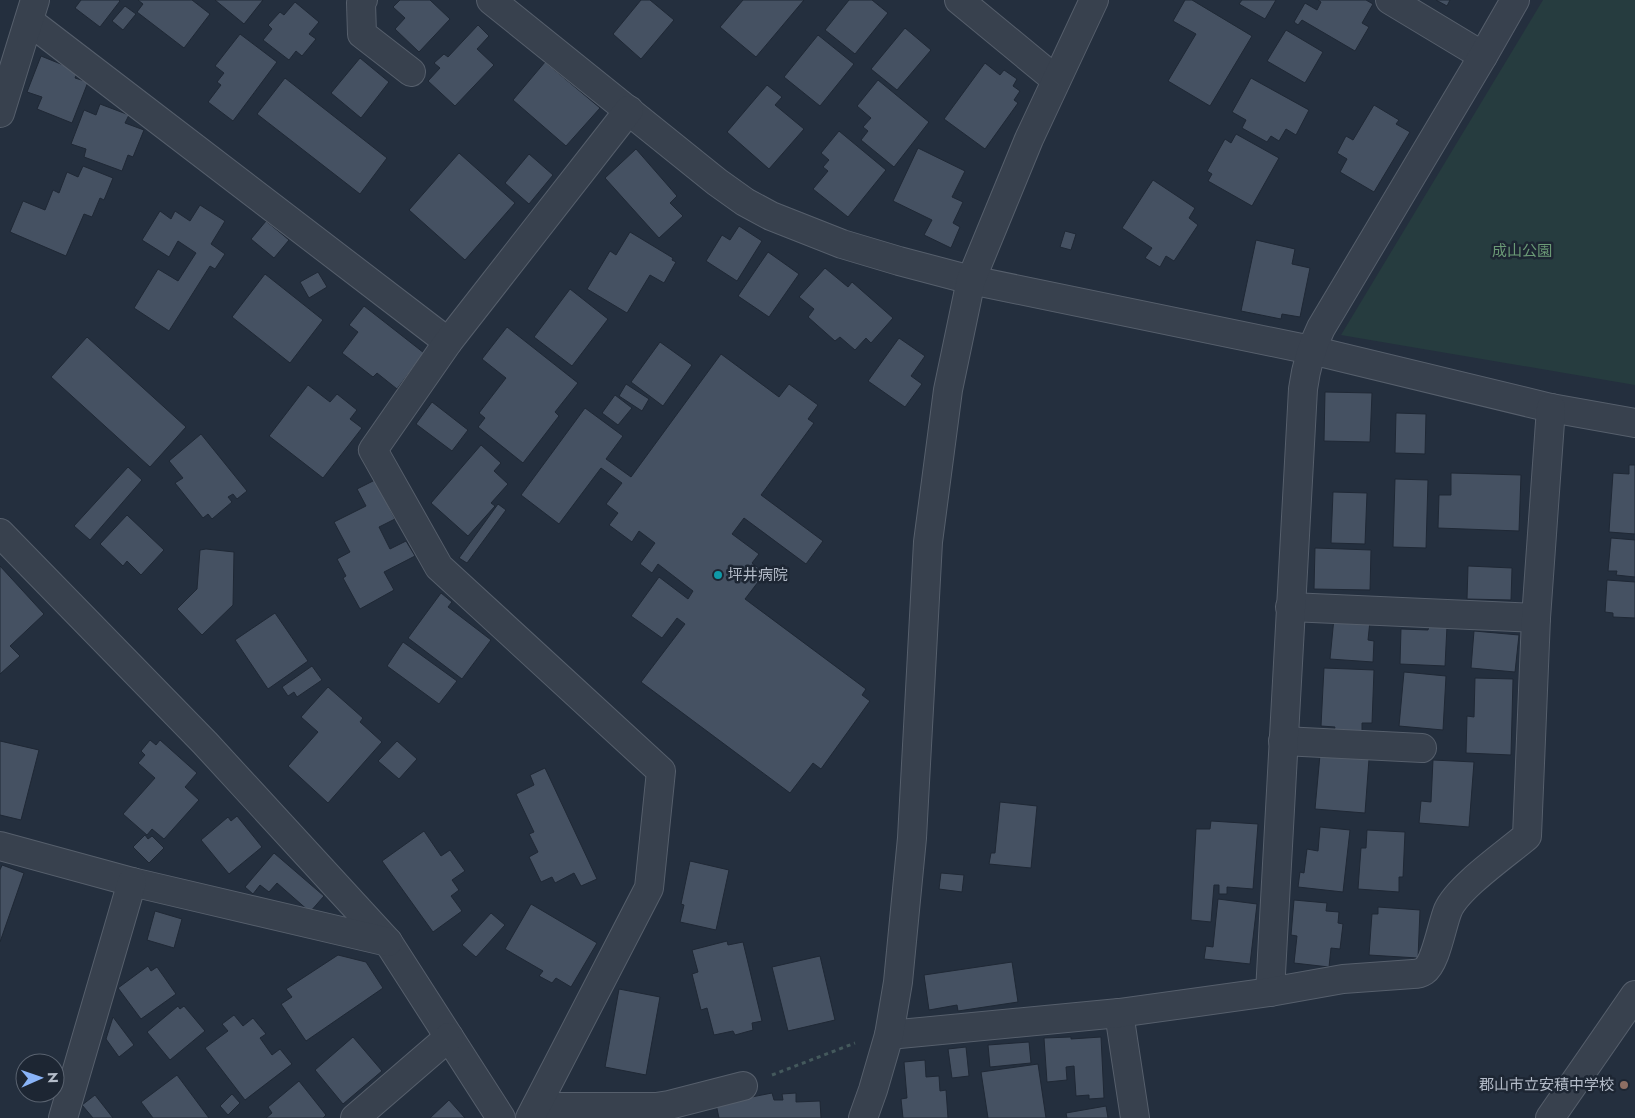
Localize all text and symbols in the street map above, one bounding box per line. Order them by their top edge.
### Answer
park label: 成山公園 [1492,240,1552,262]
place label: 坪井病院 [728,564,788,586]
marker: 坪井病院 [712,569,724,581]
north arrow [15,1053,65,1103]
text: N [43,1072,63,1083]
place label: 郡山市立安積中学校 [1479,1074,1614,1096]
marker: 郡山市立安積中学校 [1618,1079,1630,1091]

